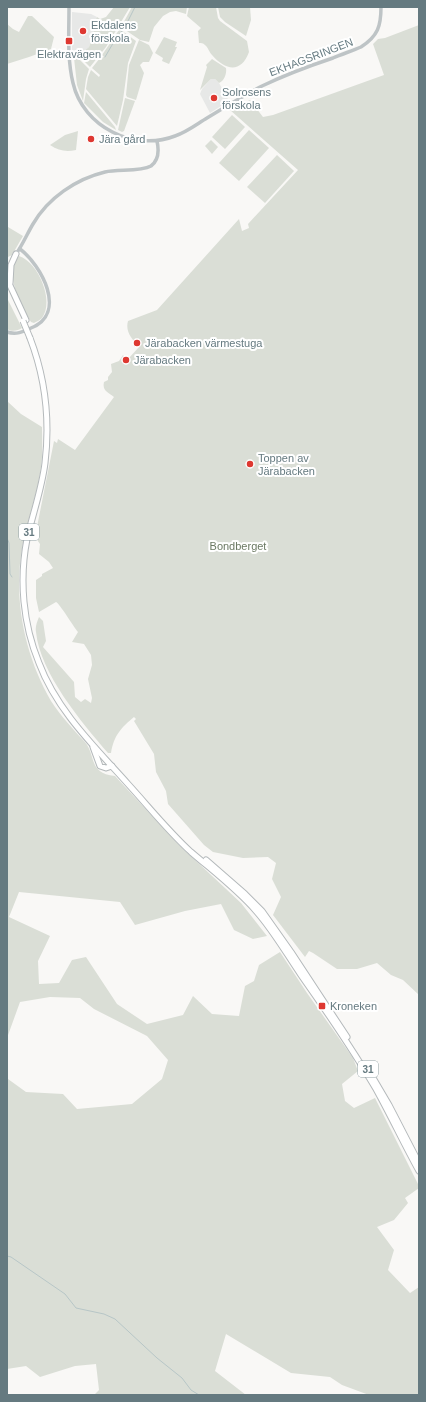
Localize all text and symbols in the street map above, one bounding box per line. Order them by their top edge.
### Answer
place label: Ekdalens förskola [91,19,137,44]
marker: Ekdalens förskola [78,26,88,36]
street label: EKHAGSRINGEN [267,35,355,78]
marker: Elektravägen [64,36,74,46]
place label: Elektravägen [37,48,101,60]
place label: Solrosens förskola [222,86,271,111]
marker: Solrosens förskola [209,93,219,103]
place label: Jära gård [99,133,145,145]
marker: Jära gård [86,134,96,144]
place label: Järabacken värmestuga [145,337,263,349]
marker: Järabacken värmestuga [132,338,142,348]
place label: Järabacken [134,354,191,366]
marker: Järabacken [121,355,131,365]
place label: Toppen av Järabacken [258,452,315,477]
marker: Toppen av Järabacken [245,459,255,469]
road number: 31 [19,524,39,540]
park label: Bondberget [210,540,266,552]
place label: Kroneken [330,1000,377,1012]
marker: Kroneken [317,1001,327,1011]
road number: 31 [358,1061,378,1077]

